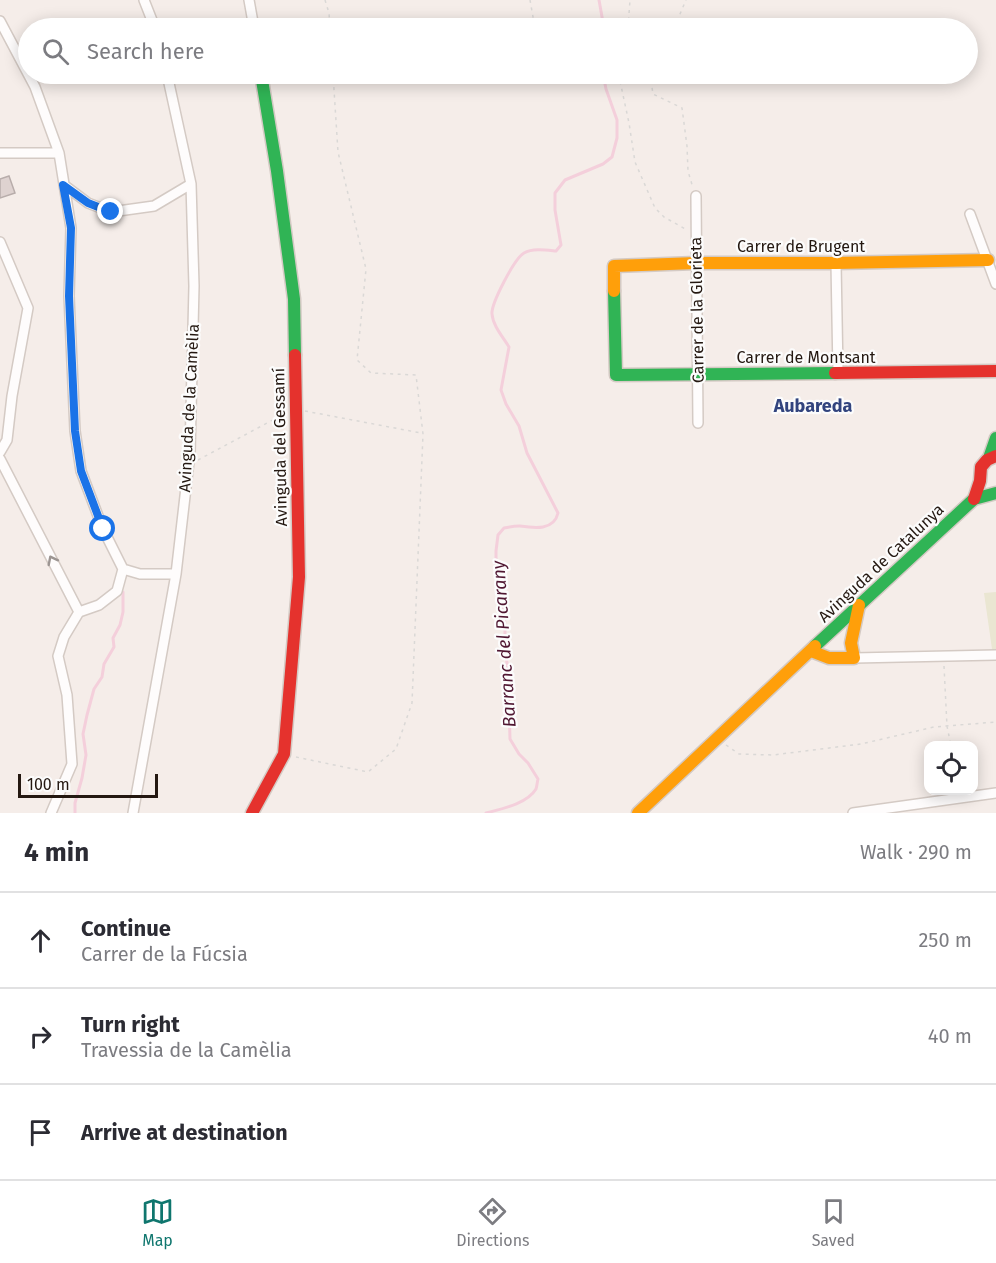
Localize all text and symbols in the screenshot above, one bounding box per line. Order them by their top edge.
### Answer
search box [18,18,978,84]
icon: search [39,35,72,68]
text: Search here [87,38,205,65]
route end [97,198,123,224]
street label: Carrer de la Glorieta [686,237,708,383]
street label: Carrer de Brugent [737,237,865,256]
street label: Avinguda de la Camèlia [175,323,203,493]
street label: Carrer de Montsant [736,348,876,367]
street label: Avinguda del Gessamí [269,367,291,526]
district label: Aubareda [773,395,852,417]
street label: Avinguda de Catalunya [814,500,948,626]
route start [89,515,115,541]
one-way arrow [48,556,59,566]
water label: Barranc del Picarany [487,559,521,728]
map controls [924,741,978,795]
button: locate [924,741,978,795]
scale bar [18,771,158,798]
text: 100 m [27,775,70,794]
text: 4 min [24,837,89,868]
text: Walk · 290 m [860,840,972,864]
text: Continue [81,915,171,942]
icon: ahead [24,924,57,957]
text: 250 m [918,928,972,952]
text: Carrer de la Fúcsia [81,942,248,966]
text: Turn right [81,1011,180,1038]
icon: right [24,1020,57,1053]
text: 40 m [928,1024,972,1048]
text: Travessia de la Camèlia [81,1038,292,1062]
icon: arrive [24,1116,57,1149]
text: Arrive at destination [81,1119,288,1146]
tab: Map [141,1195,174,1250]
tab: Directions [456,1195,530,1250]
tab: Saved [812,1195,855,1250]

